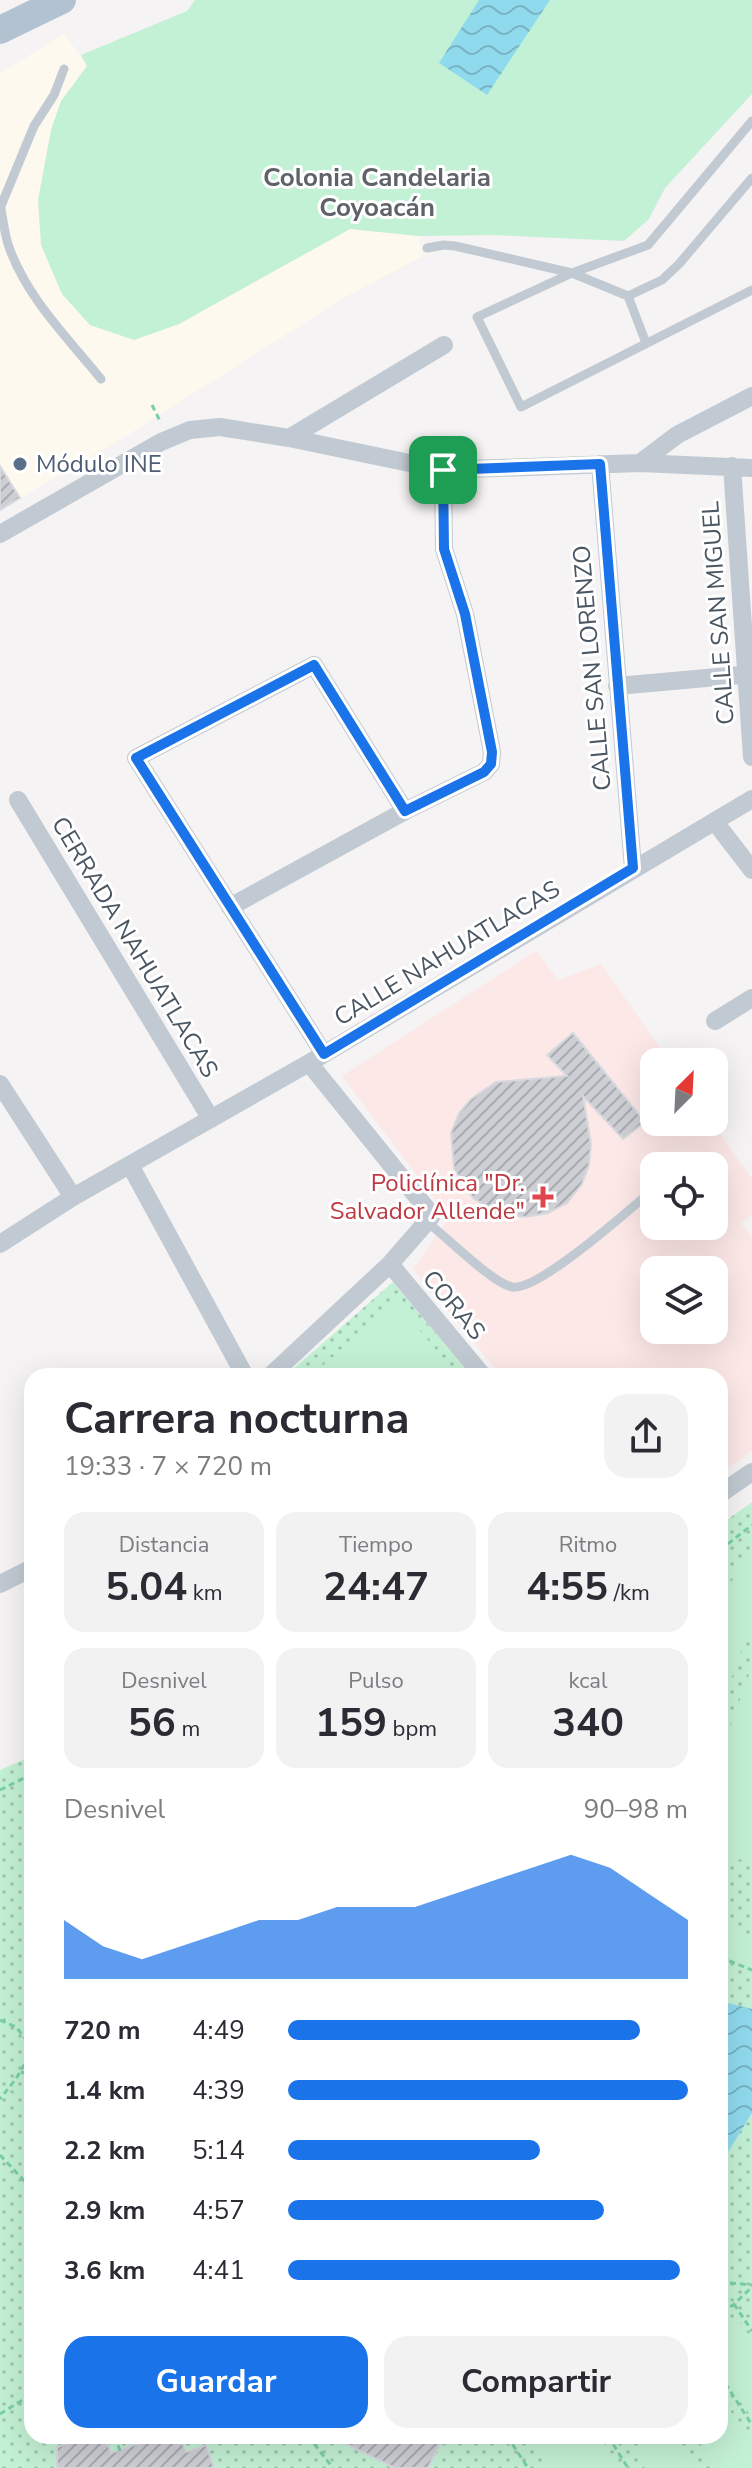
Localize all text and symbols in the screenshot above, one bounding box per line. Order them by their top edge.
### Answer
district label: Colonia Candelaria Coyoacán [263,160,491,225]
pin [409,436,477,504]
place label: Módulo INE [36,448,162,480]
icon: arrive [421,448,465,492]
marker: Módulo INE [11,455,29,473]
street label: CALLE SAN MIGUEL [694,500,742,726]
street label: CALLE SAN LORENZO [565,544,619,792]
street label: CERRADA NAHUATLACAS [44,811,226,1083]
street label: CALLE NAHUATLACAS [328,873,566,1033]
north arrow [640,1048,728,1136]
map controls [640,1048,728,1344]
button: locate [640,1152,728,1240]
place label: Policlínica "Dr. Salvador Allende" [330,1167,525,1227]
marker: Policlínica "Dr. Salvador Allende" [532,1186,554,1208]
button: layers [640,1256,728,1344]
street label: CORAS [415,1263,493,1347]
text: Carrera nocturna [64,1389,410,1449]
button: share [604,1394,688,1478]
text: 19:33 · 7 × 720 m [64,1449,272,1484]
text: Distancia [119,1530,209,1560]
text: Tiempo [339,1530,413,1560]
text: Ritmo [559,1530,617,1560]
text: 5.04 [105,1560,187,1614]
text: 24:47 [323,1560,429,1614]
text: 4:55 [526,1560,608,1614]
text: km [187,1578,223,1608]
text: /km [608,1578,650,1608]
text: Desnivel [121,1666,207,1696]
text: Pulso [348,1666,404,1696]
text: kcal [569,1666,608,1696]
text: 56 [128,1696,176,1750]
text: 159 [315,1696,387,1750]
text: 340 [552,1696,624,1750]
text: m [176,1714,200,1744]
text: bpm [387,1714,437,1744]
text: Desnivel [64,1792,165,1827]
text: 90–98 m [584,1792,688,1827]
text: 720 m [64,2013,141,2048]
text: 4:49 [192,2013,245,2048]
text: 1.4 km [64,2073,145,2108]
text: 4:39 [192,2073,245,2108]
text: 2.2 km [64,2133,145,2168]
text: 5:14 [192,2133,245,2168]
text: 2.9 km [64,2193,145,2228]
text: 4:57 [192,2193,245,2228]
text: 3.6 km [64,2253,145,2288]
text: 4:41 [192,2253,245,2288]
button: Guardar [64,2336,368,2428]
button: Compartir [384,2336,688,2428]

